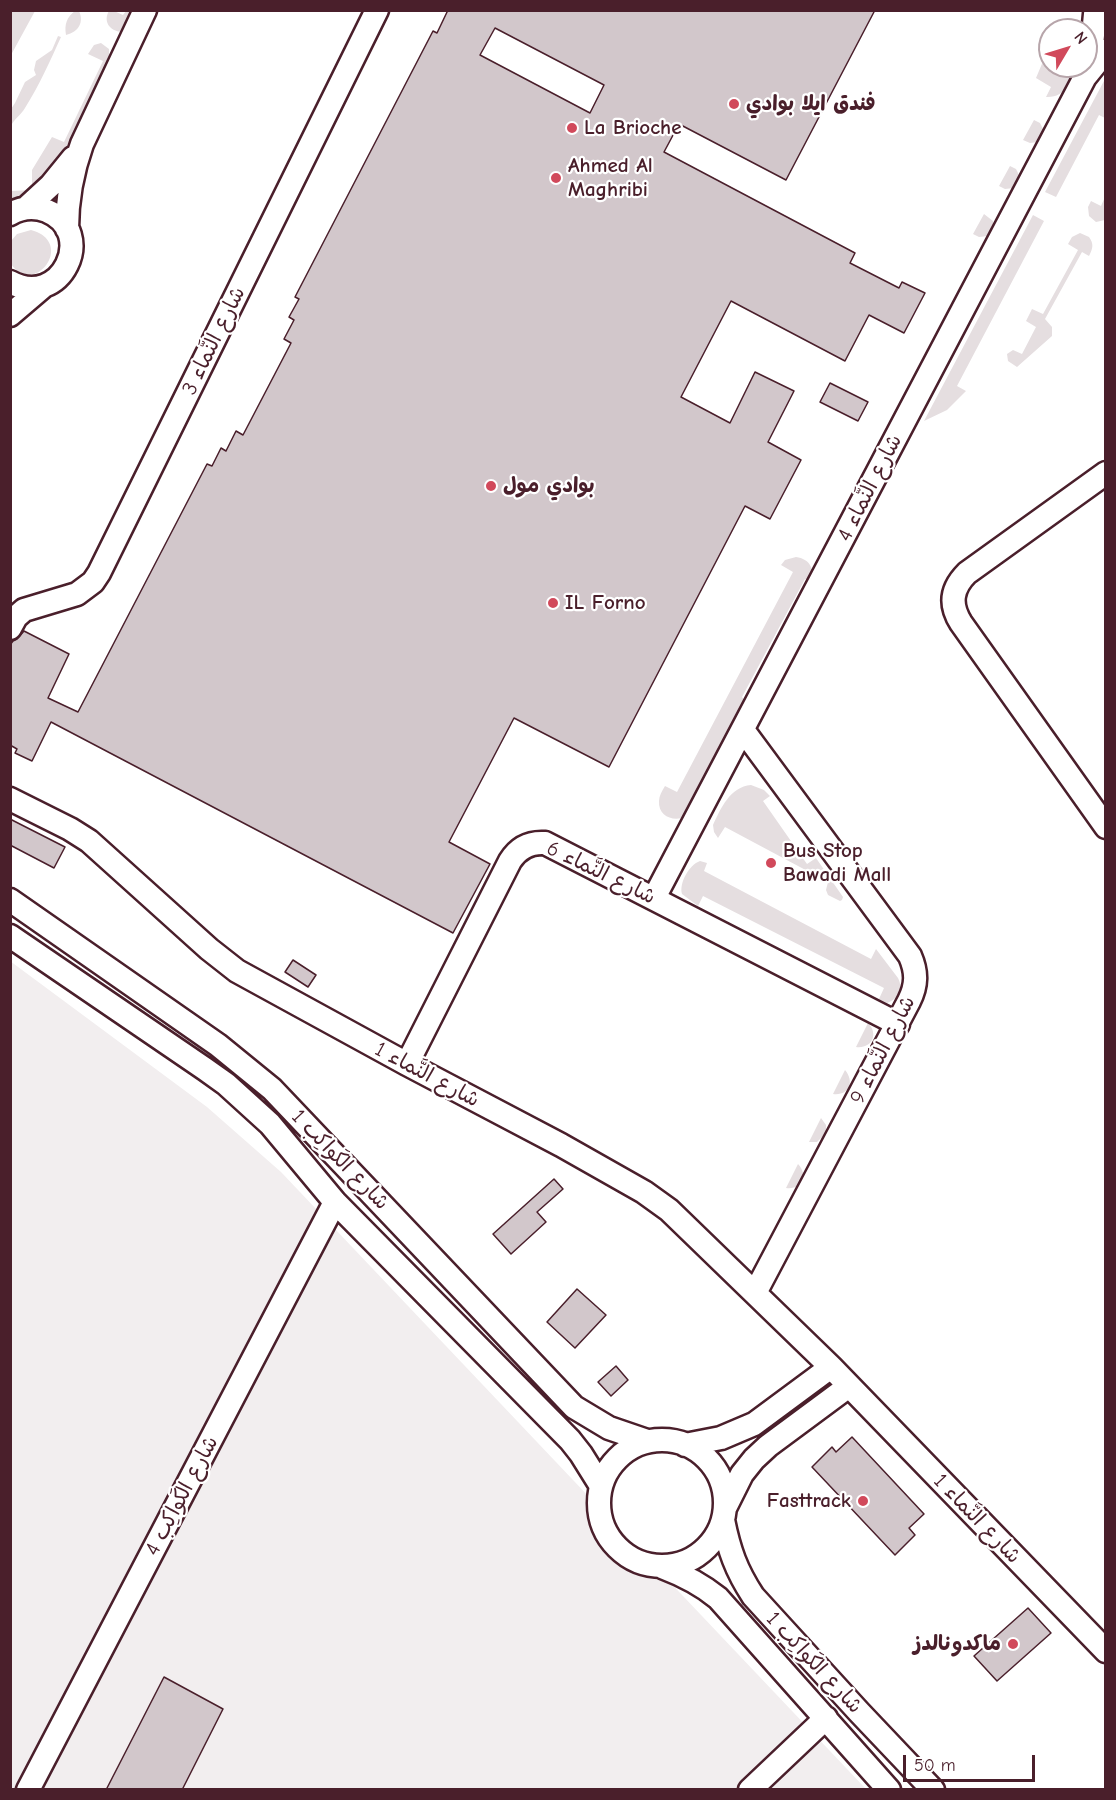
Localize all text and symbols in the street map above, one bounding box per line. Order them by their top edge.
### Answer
north arrow [1038,18,1098,78]
text: N [1070,28,1091,48]
place label: فندق ايلا بوادي [746,91,876,117]
marker: فندق ايلا بوادي [727,97,741,111]
place label: La Brioche [584,115,681,141]
marker: La Brioche [565,121,579,135]
place label: Ahmed Al Maghribi [568,153,653,203]
marker: Ahmed Al Maghribi [549,171,563,185]
street label: شارع النَّماء 3 [177,283,251,399]
street label: شارع النَّماء 4 [832,430,908,546]
place label: بوادي مول [503,473,595,499]
marker: بوادي مول [484,479,498,493]
place label: IL Forno [565,590,646,616]
marker: IL Forno [546,596,560,610]
street label: شارع النَّماء 6 [542,836,660,910]
place label: Bus Stop Bawadi Mall [783,838,891,888]
marker: Bus Stop Bawadi Mall [764,856,778,870]
street label: شارع النَّماء 9 [845,992,921,1108]
street label: شارع النَّماء 1 [370,1037,484,1113]
street label: شارع الكَواكِب 1 [286,1105,394,1215]
street label: شارع الكَواكِب 4 [140,1432,224,1560]
street label: شارع النَّماء 1 [928,1469,1026,1569]
place label: Fasttrack [767,1488,851,1514]
marker: Fasttrack [856,1494,870,1508]
street label: شارع الكَواكِب 1 [761,1607,867,1719]
place label: ماكدونالدز [913,1631,1001,1657]
marker: ماكدونالدز [1006,1637,1020,1651]
scale bar [906,1743,1038,1781]
text: 50 m [914,1755,956,1776]

